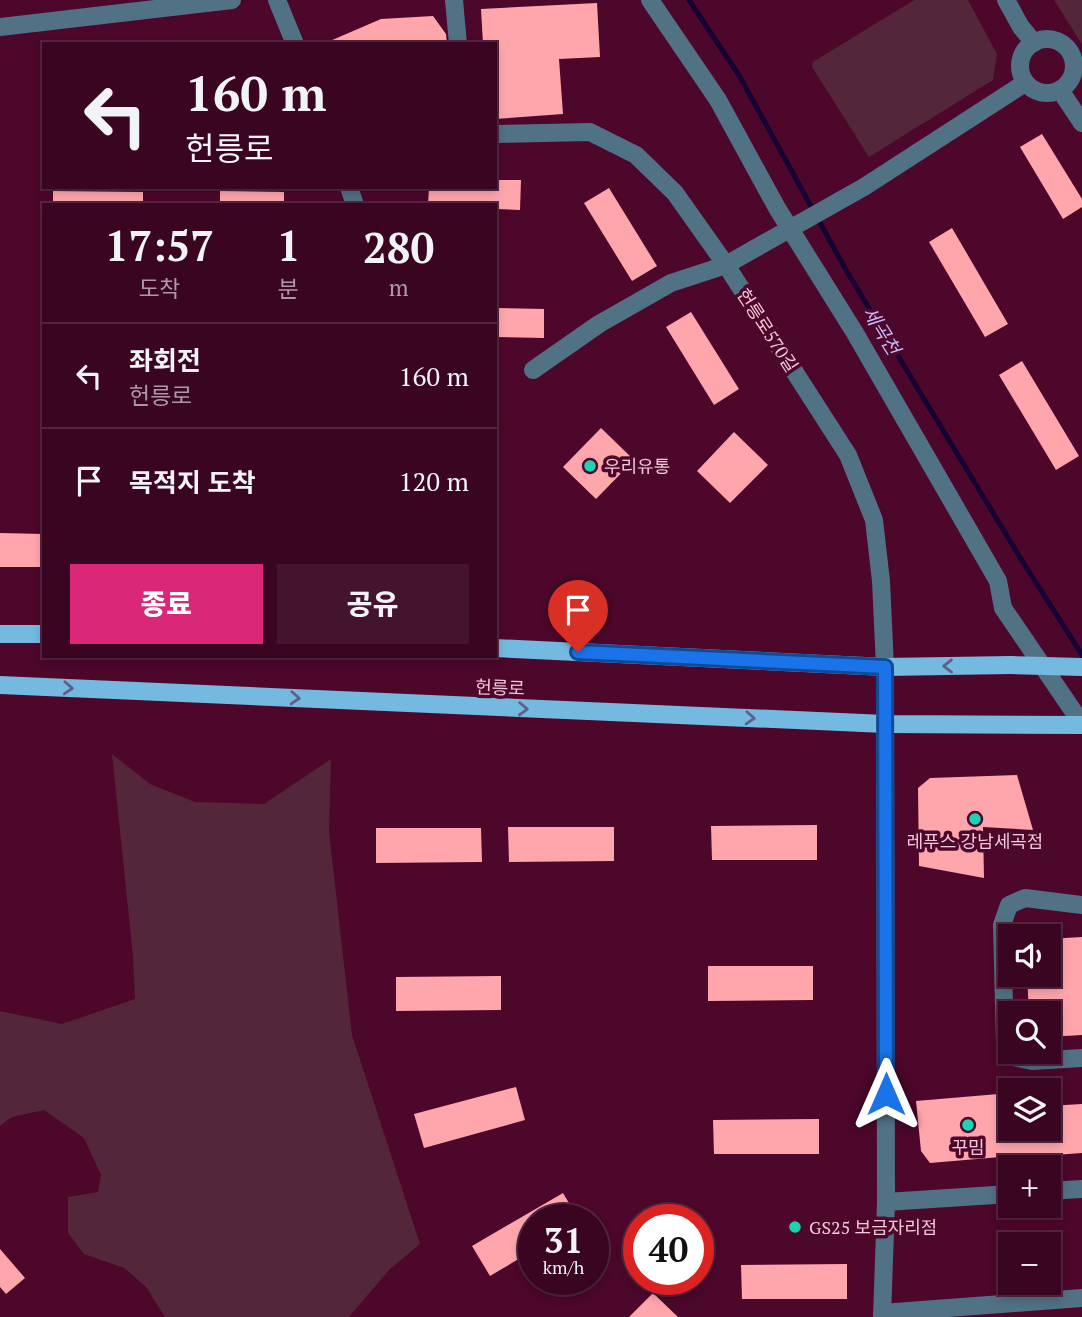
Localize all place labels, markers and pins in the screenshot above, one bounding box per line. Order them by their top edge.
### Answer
place label: 우리유통 [604,454,670,478]
marker: 우리유통 [582,458,598,474]
pin [548,580,608,652]
marker: 레푸스 강남세곡점 [967,811,983,827]
place label: 레푸스 강남세곡점 [907,829,1043,853]
marker: 꾸밈 [960,1117,976,1133]
place label: 꾸밈 [951,1135,985,1159]
place label: GS25 보금자리점 [809,1215,937,1239]
marker: GS25 보금자리점 [787,1219,803,1235]

